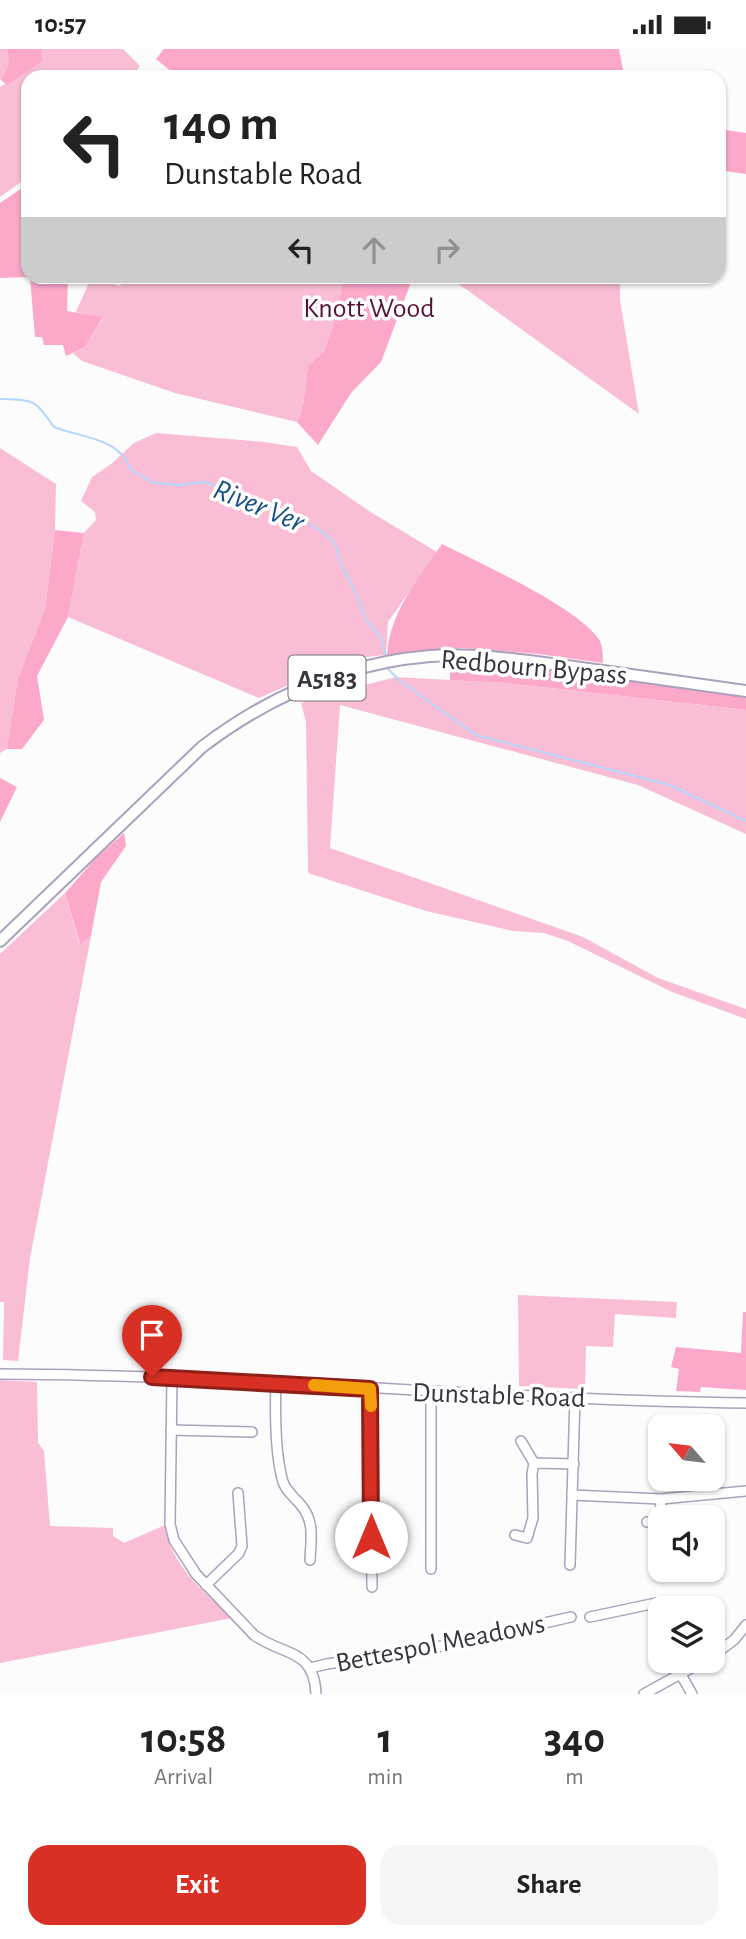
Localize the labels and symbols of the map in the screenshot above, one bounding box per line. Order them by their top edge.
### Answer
park label: Knott Wood [303,295,435,323]
water label: River Ver [209,474,309,538]
street label: Redbourn Bypass [439,646,628,690]
road number: A5183 [288,656,366,701]
pin [122,1305,182,1377]
street label: Dunstable Road [412,1379,586,1413]
north arrow [648,1414,724,1491]
position arrow [334,1500,408,1574]
street label: Bettespol Meadows [333,1610,547,1678]

